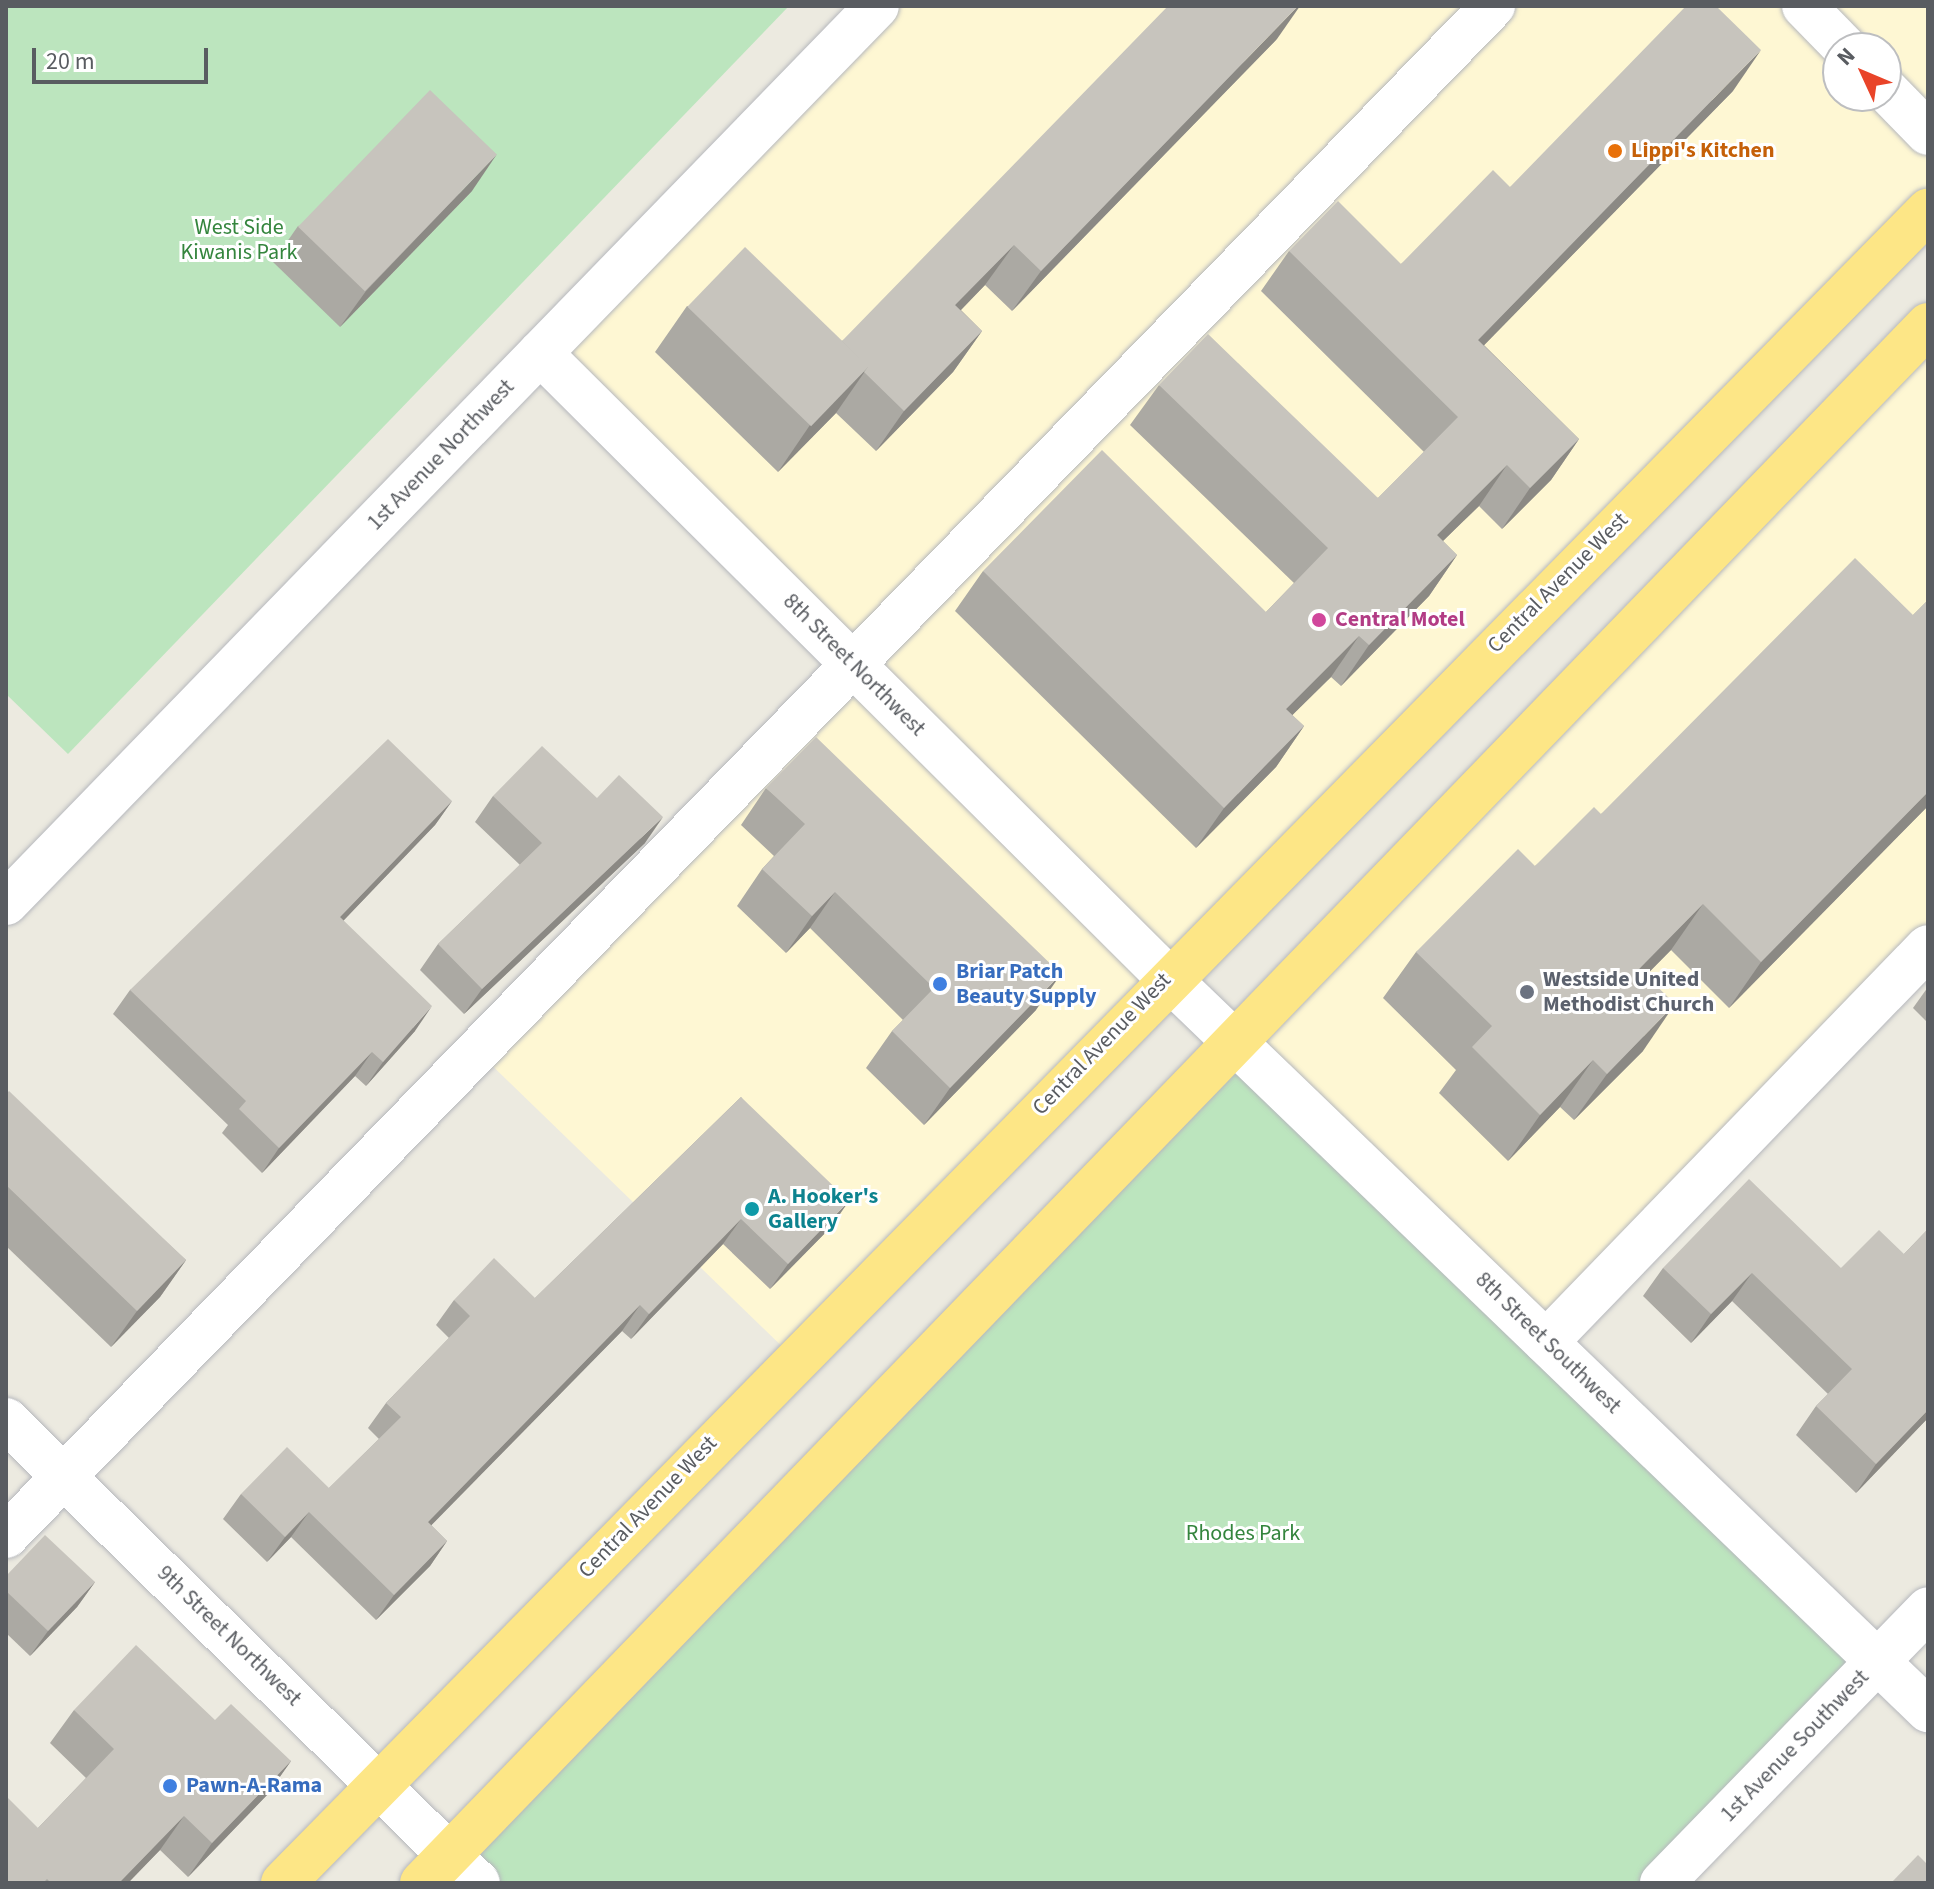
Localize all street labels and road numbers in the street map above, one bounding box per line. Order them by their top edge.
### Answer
street label: 1st Avenue Northwest [362,374,520,536]
street label: Central Avenue West [1482,507,1634,659]
street label: 8th Street Northwest [777,588,931,742]
street label: Central Avenue West [1027,967,1177,1121]
street label: 8th Street Southwest [1470,1267,1626,1419]
street label: Central Avenue West [573,1430,723,1584]
street label: 9th Street Northwest [151,1560,307,1712]
street label: 1st Avenue Southwest [1715,1664,1875,1828]

